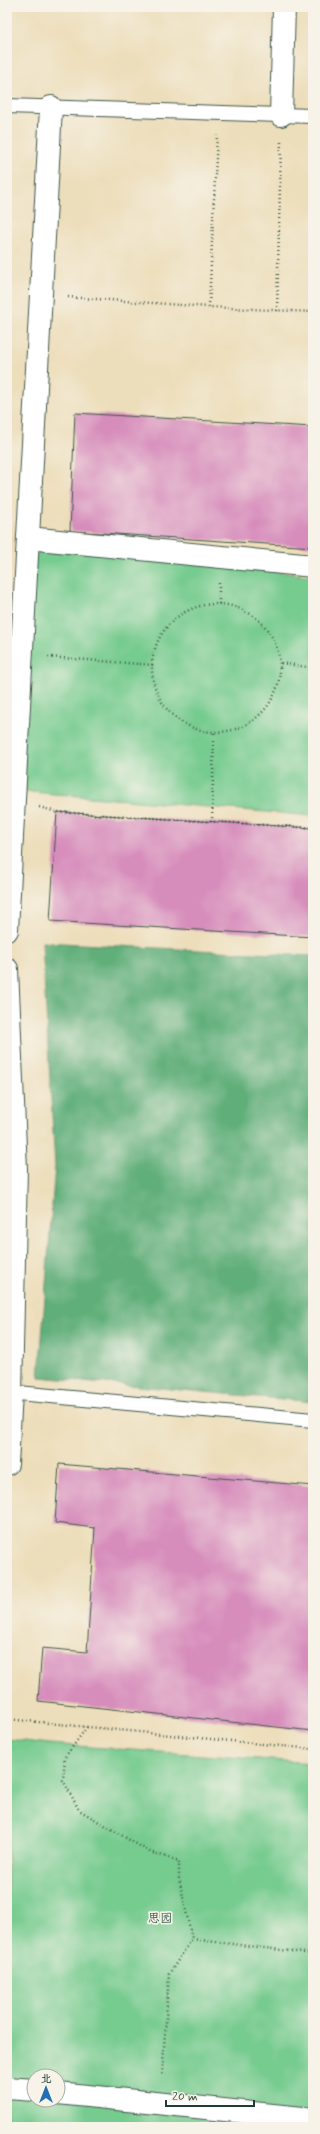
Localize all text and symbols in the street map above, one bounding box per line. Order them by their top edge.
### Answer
park label: 思园 [148,1911,172,1927]
north arrow [26,2068,66,2108]
text: 北 [41,2072,52,2086]
scale bar [166,2082,254,2108]
text: 20 m [172,2089,198,2105]

